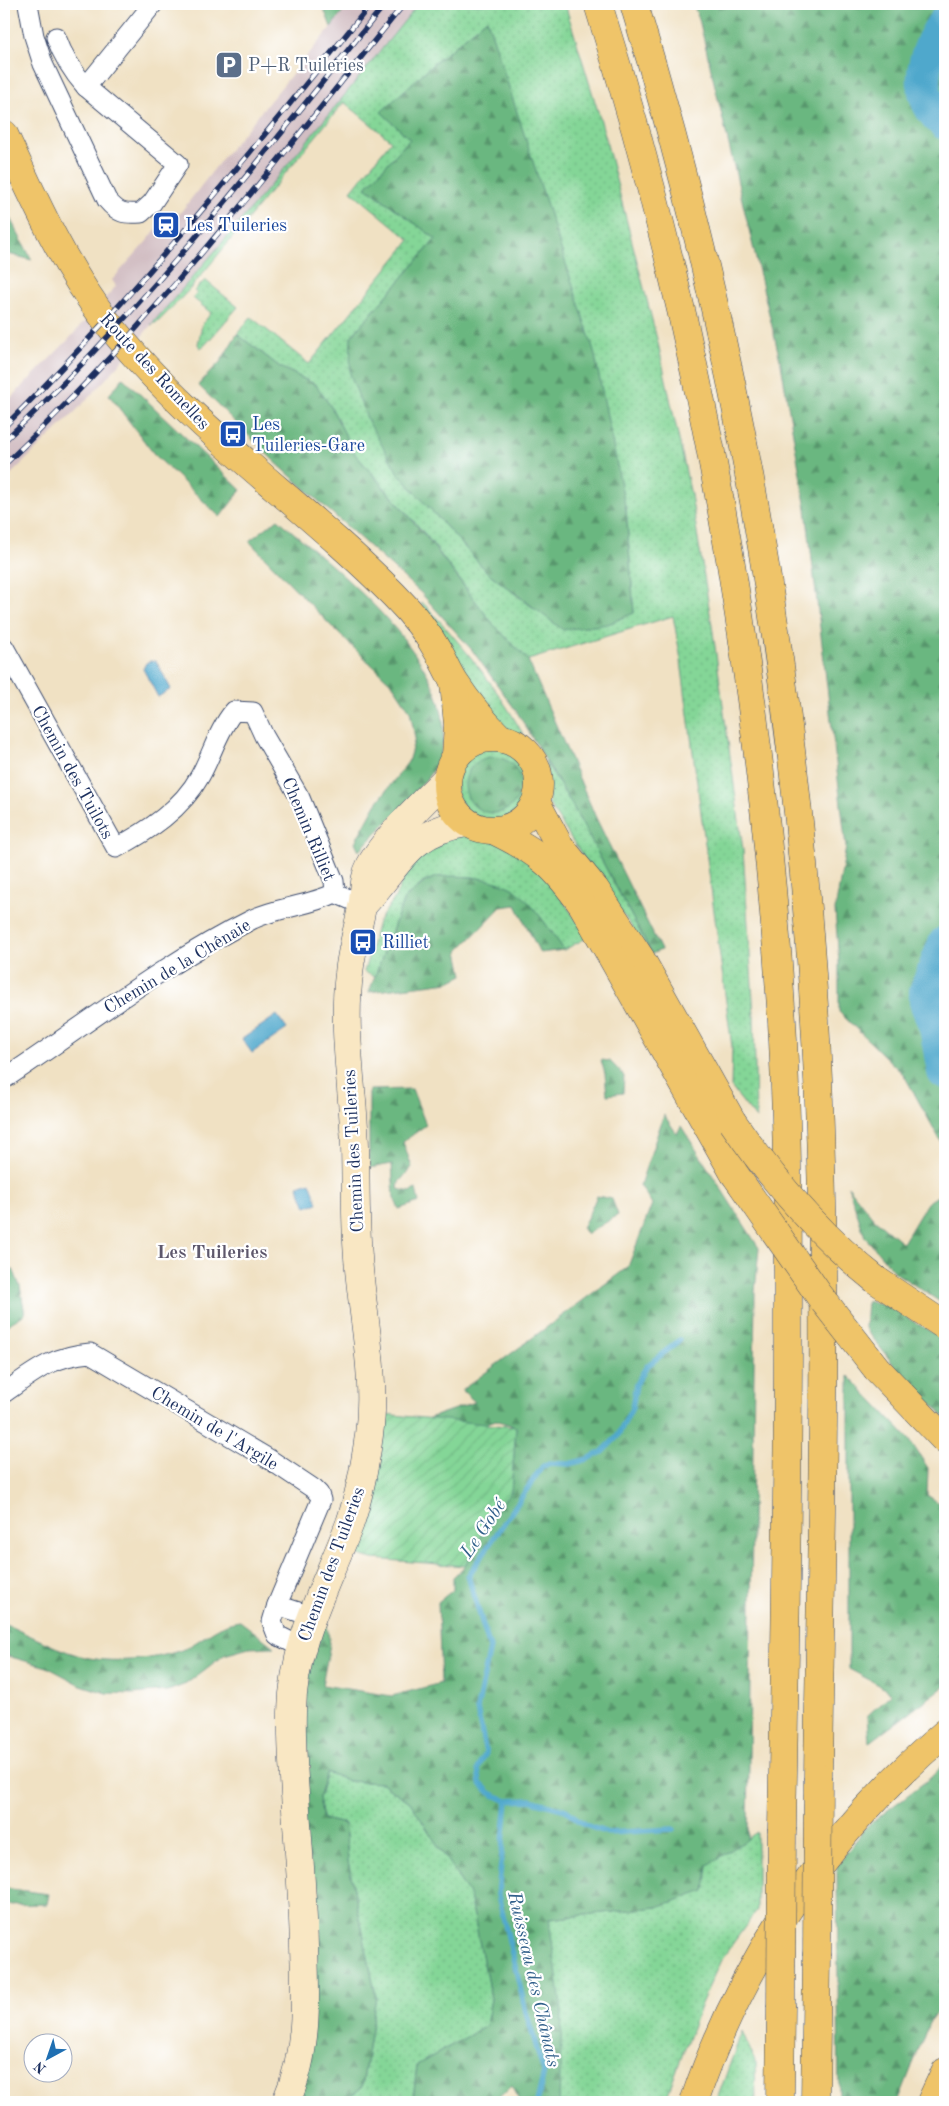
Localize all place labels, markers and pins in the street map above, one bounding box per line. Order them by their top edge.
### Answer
parking icon: P+R Tuileries [214,50,244,80]
place label: P+R Tuileries [248,57,364,75]
station icon: Les Tuileries [151,210,181,240]
place label: Les Tuileries [185,217,287,235]
place label: Les Tuileries-Gare [252,416,365,455]
bus stop icon: Les Tuileries-Gare [218,419,248,449]
bus stop icon: Rilliet [348,927,378,957]
place label: Rilliet [382,934,429,952]

